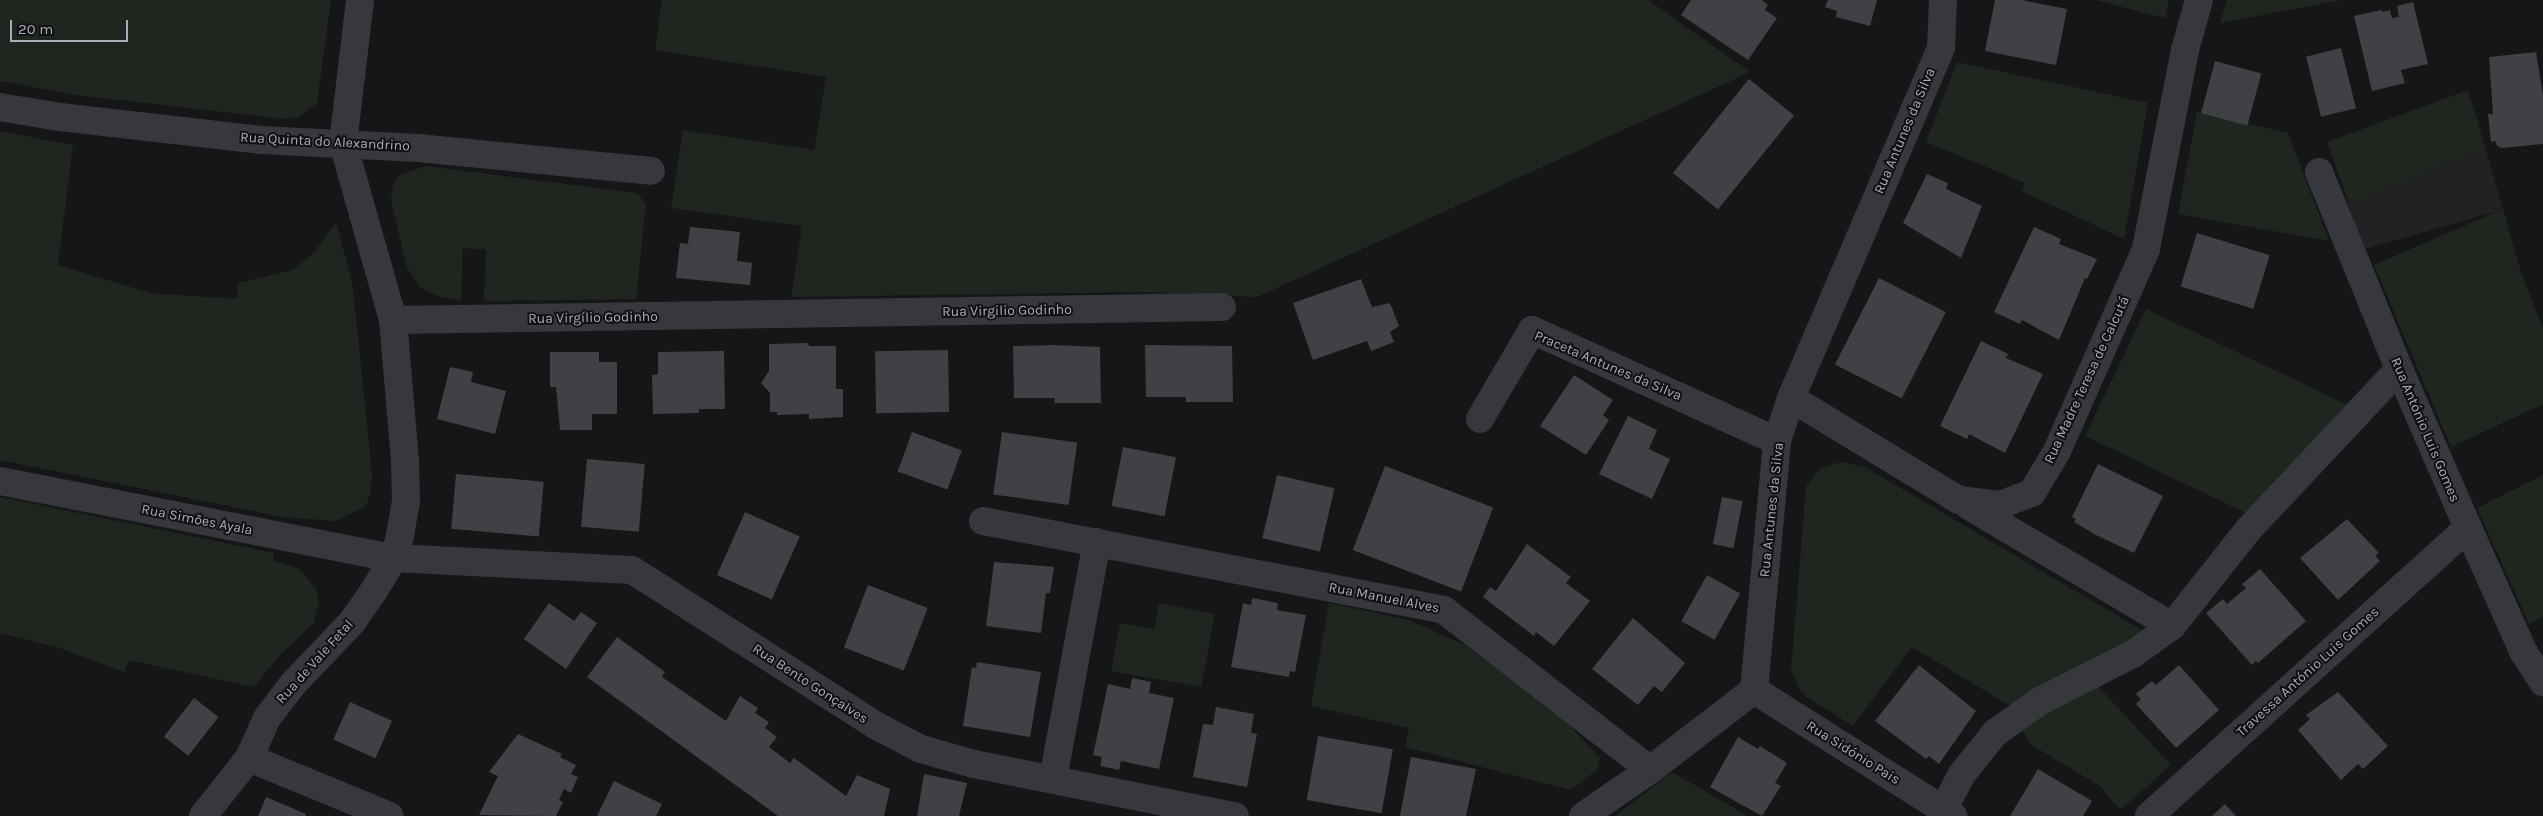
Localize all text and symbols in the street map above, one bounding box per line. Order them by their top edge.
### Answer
scale bar [12,10,130,42]
text: 20 m [18,20,53,38]
street label: Rua Antunes da Silva [1871,65,1939,197]
street label: Rua Quinta do Alexandrino [240,129,410,155]
street label: Rua Madre Teresa de Calcutá [2041,294,2133,466]
street label: Rua Virgilio Godinho [942,301,1072,321]
street label: Rua Virgílio Godinho [528,308,658,328]
street label: Praceta Antunes da Silva [1532,327,1684,405]
street label: Rua António Luis Gomes [2387,355,2463,505]
street label: Rua Antunes da Silva [1757,442,1787,578]
street label: Rua Simões Ayala [140,501,254,539]
street label: Rua Manuel Alves [1327,579,1441,617]
street label: Travessa António Luis Gomes [2233,604,2383,740]
street label: Rua de Vale Fetal [273,616,357,708]
street label: Rua Bento Gonçalves [749,640,871,728]
street label: Rua Sidónio Pais [1803,717,1903,789]

